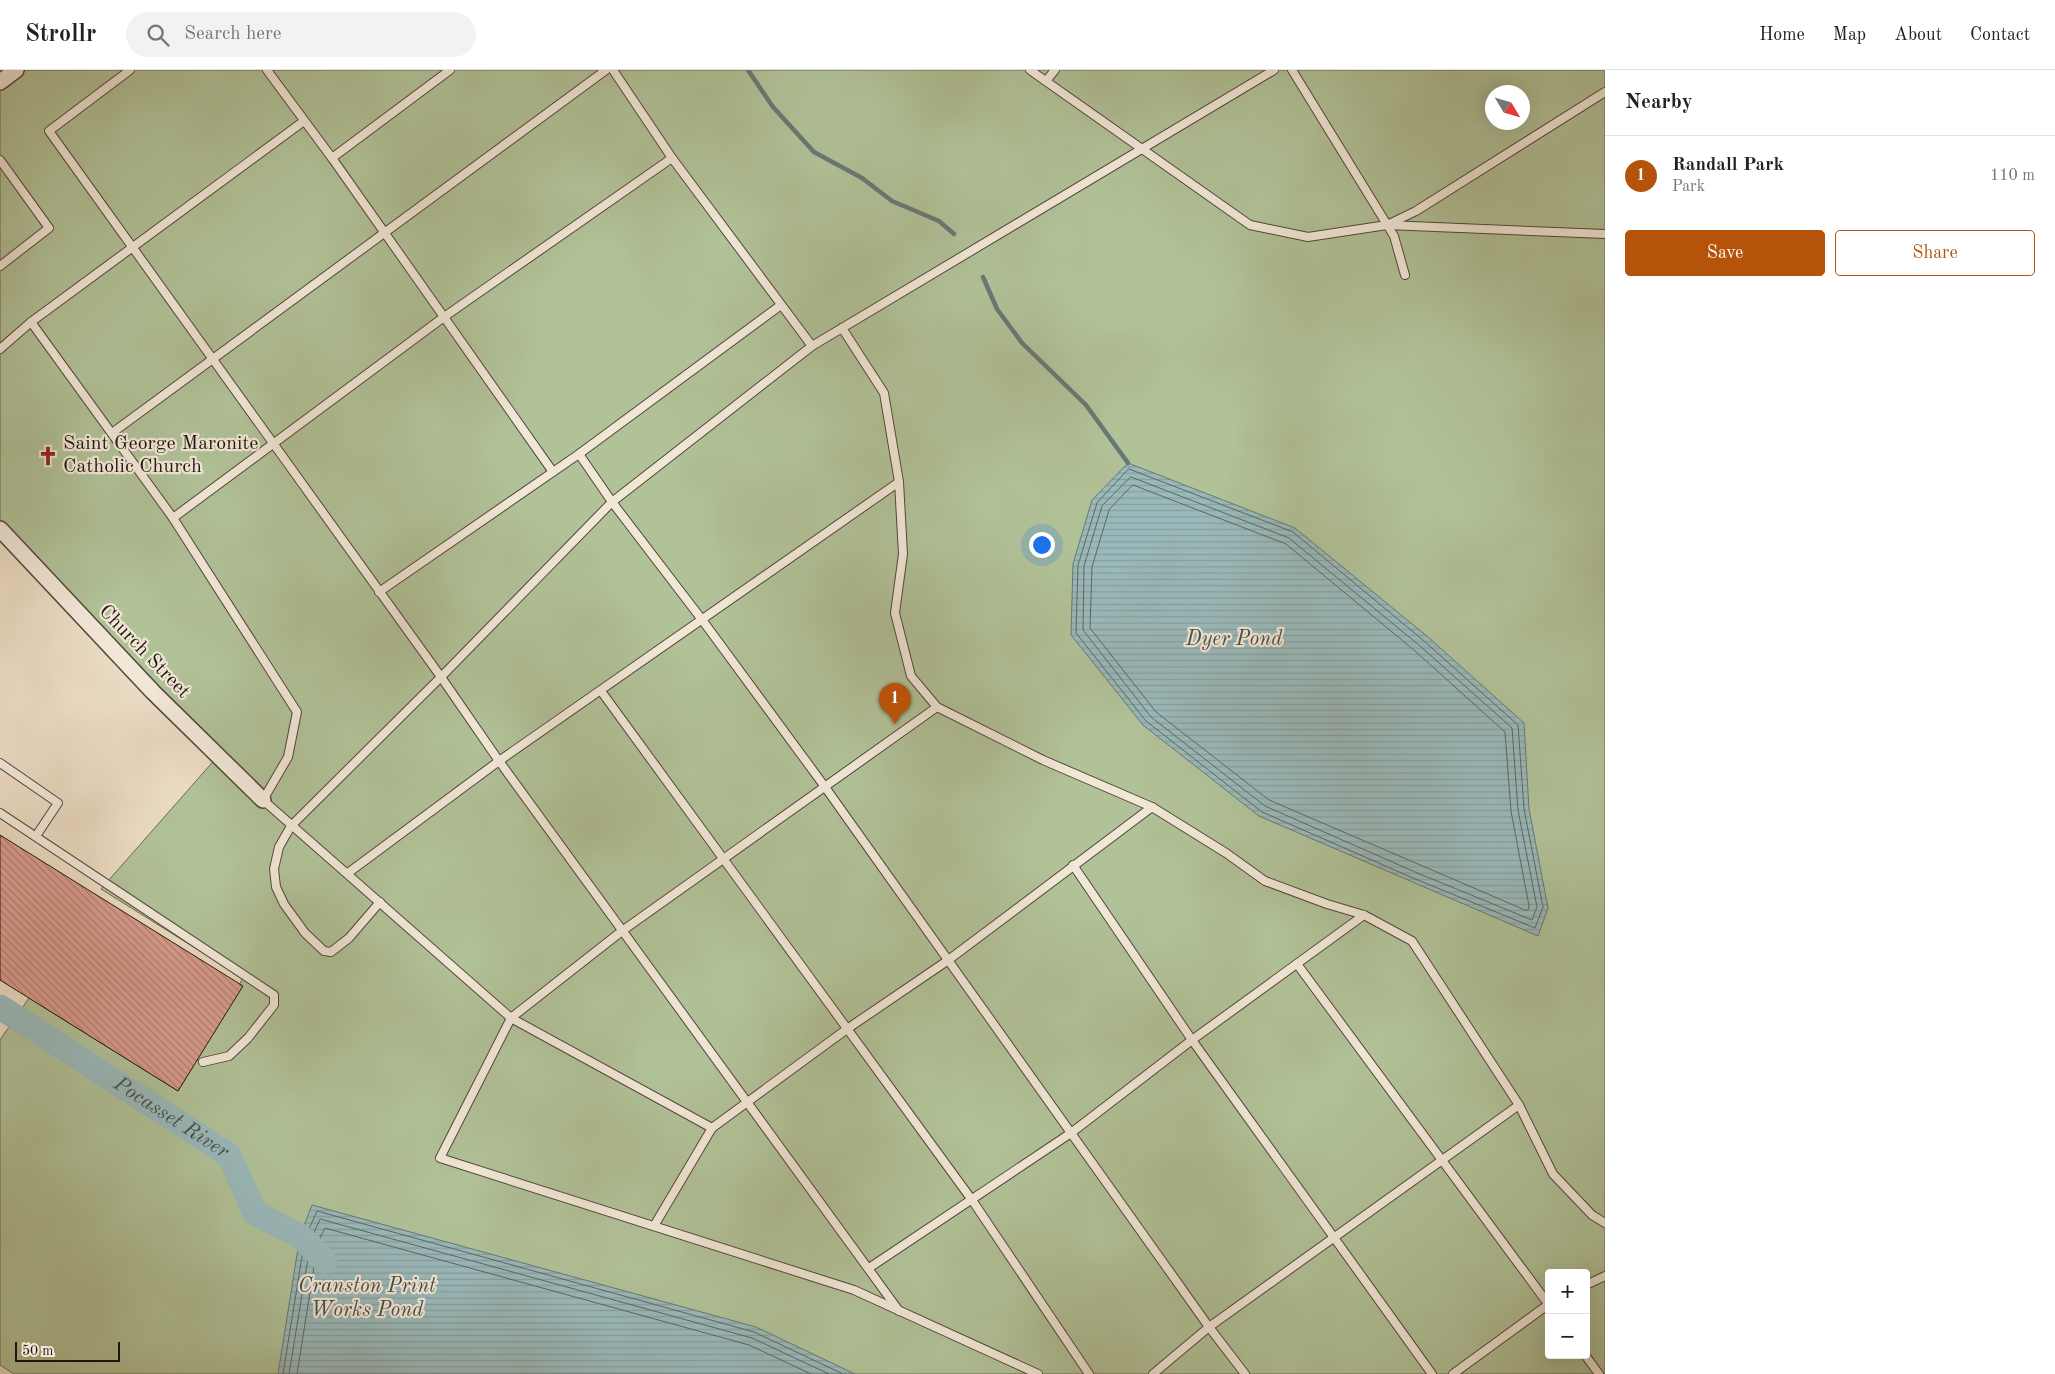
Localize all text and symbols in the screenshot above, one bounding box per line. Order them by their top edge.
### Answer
search box [126,12,476,57]
icon: search [144,21,172,49]
text: Strollr [25,23,96,47]
text: Search here [184,25,282,44]
text: Home [1759,26,1805,44]
text: Map [1833,26,1866,44]
text: About [1894,26,1942,44]
text: Contact [1970,26,2030,44]
north arrow [1485,85,1530,130]
text: Nearby [1625,92,1693,113]
text: Randall Park [1672,156,1784,175]
text: 1 [1636,168,1646,184]
text: 110 m [1990,168,2035,184]
text: Park [1672,179,1705,195]
button: Save [1625,230,1825,276]
button: Share [1835,230,2035,276]
place label: Saint George Maronite Catholic Church [63,434,259,477]
church icon: Saint George Maronite Catholic Church [37,445,59,467]
your location [1029,532,1055,558]
street label: Church Street [95,601,193,703]
water label: Dyer Pond [1185,629,1283,650]
pin: 1 [879,683,911,724]
water label: Pocasset River [109,1072,233,1163]
map controls [1545,1269,1590,1359]
button: + [1545,1269,1590,1314]
water label: Cranston Print Works Pond [298,1276,436,1321]
button: − [1545,1314,1590,1359]
scale bar [15,1339,120,1362]
text: 50 m [22,1344,53,1358]

